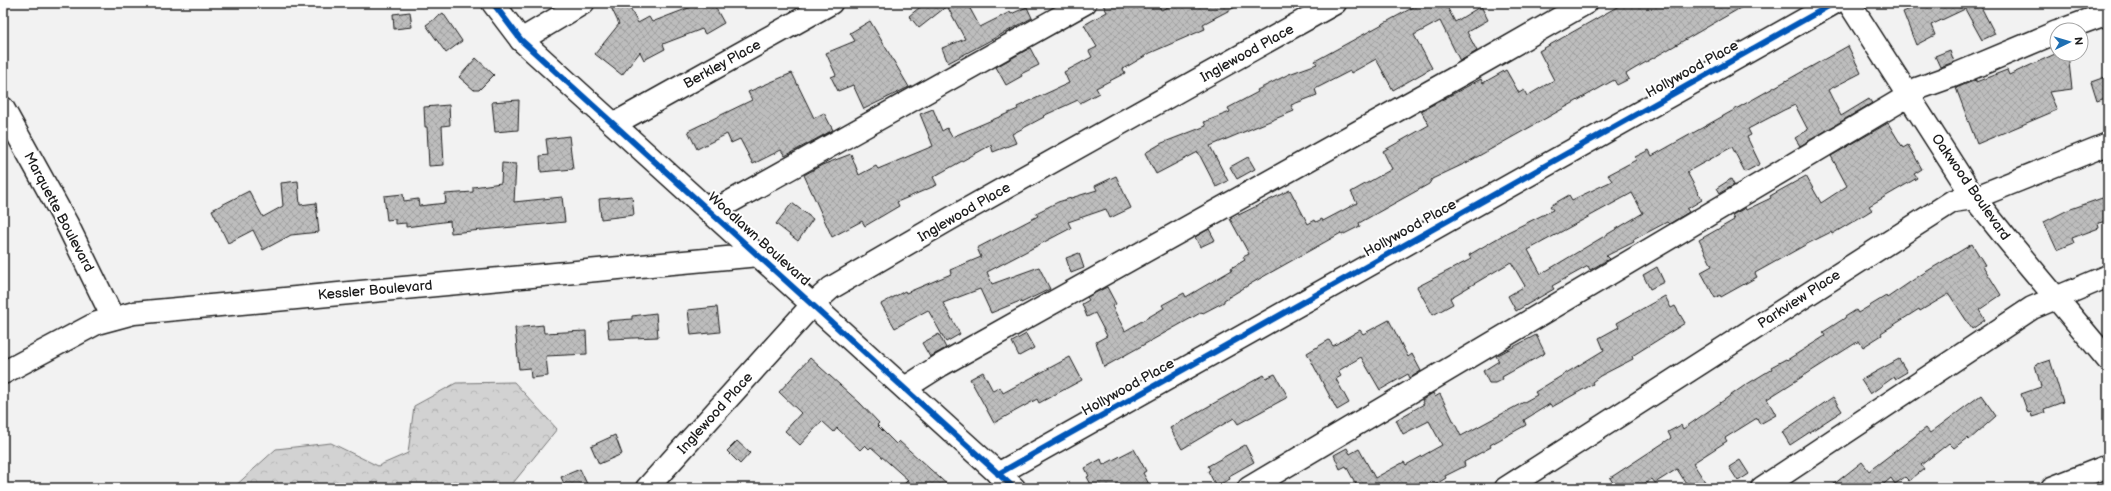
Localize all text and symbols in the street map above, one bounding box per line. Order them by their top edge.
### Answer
street label: Inglewood Place [1197,20,1297,86]
north arrow [2049,22,2089,62]
street label: Berkley Place [680,36,764,92]
text: N [2072,36,2085,46]
street label: Hollywood Place [1643,37,1741,101]
street label: Oakwood Boulevard [1928,131,2014,243]
street label: Marquette Boulevard [20,149,98,275]
street label: Inglewood Place [915,179,1013,245]
street label: Woodlawn Boulevard [704,189,814,289]
street label: Hollywood Place [1361,196,1459,260]
street label: Parkview Place [1755,266,1843,332]
street label: Kessler Boulevard [317,277,433,303]
street label: Hollywood Place [1079,355,1177,419]
street label: Inglewood Place [674,369,756,457]

